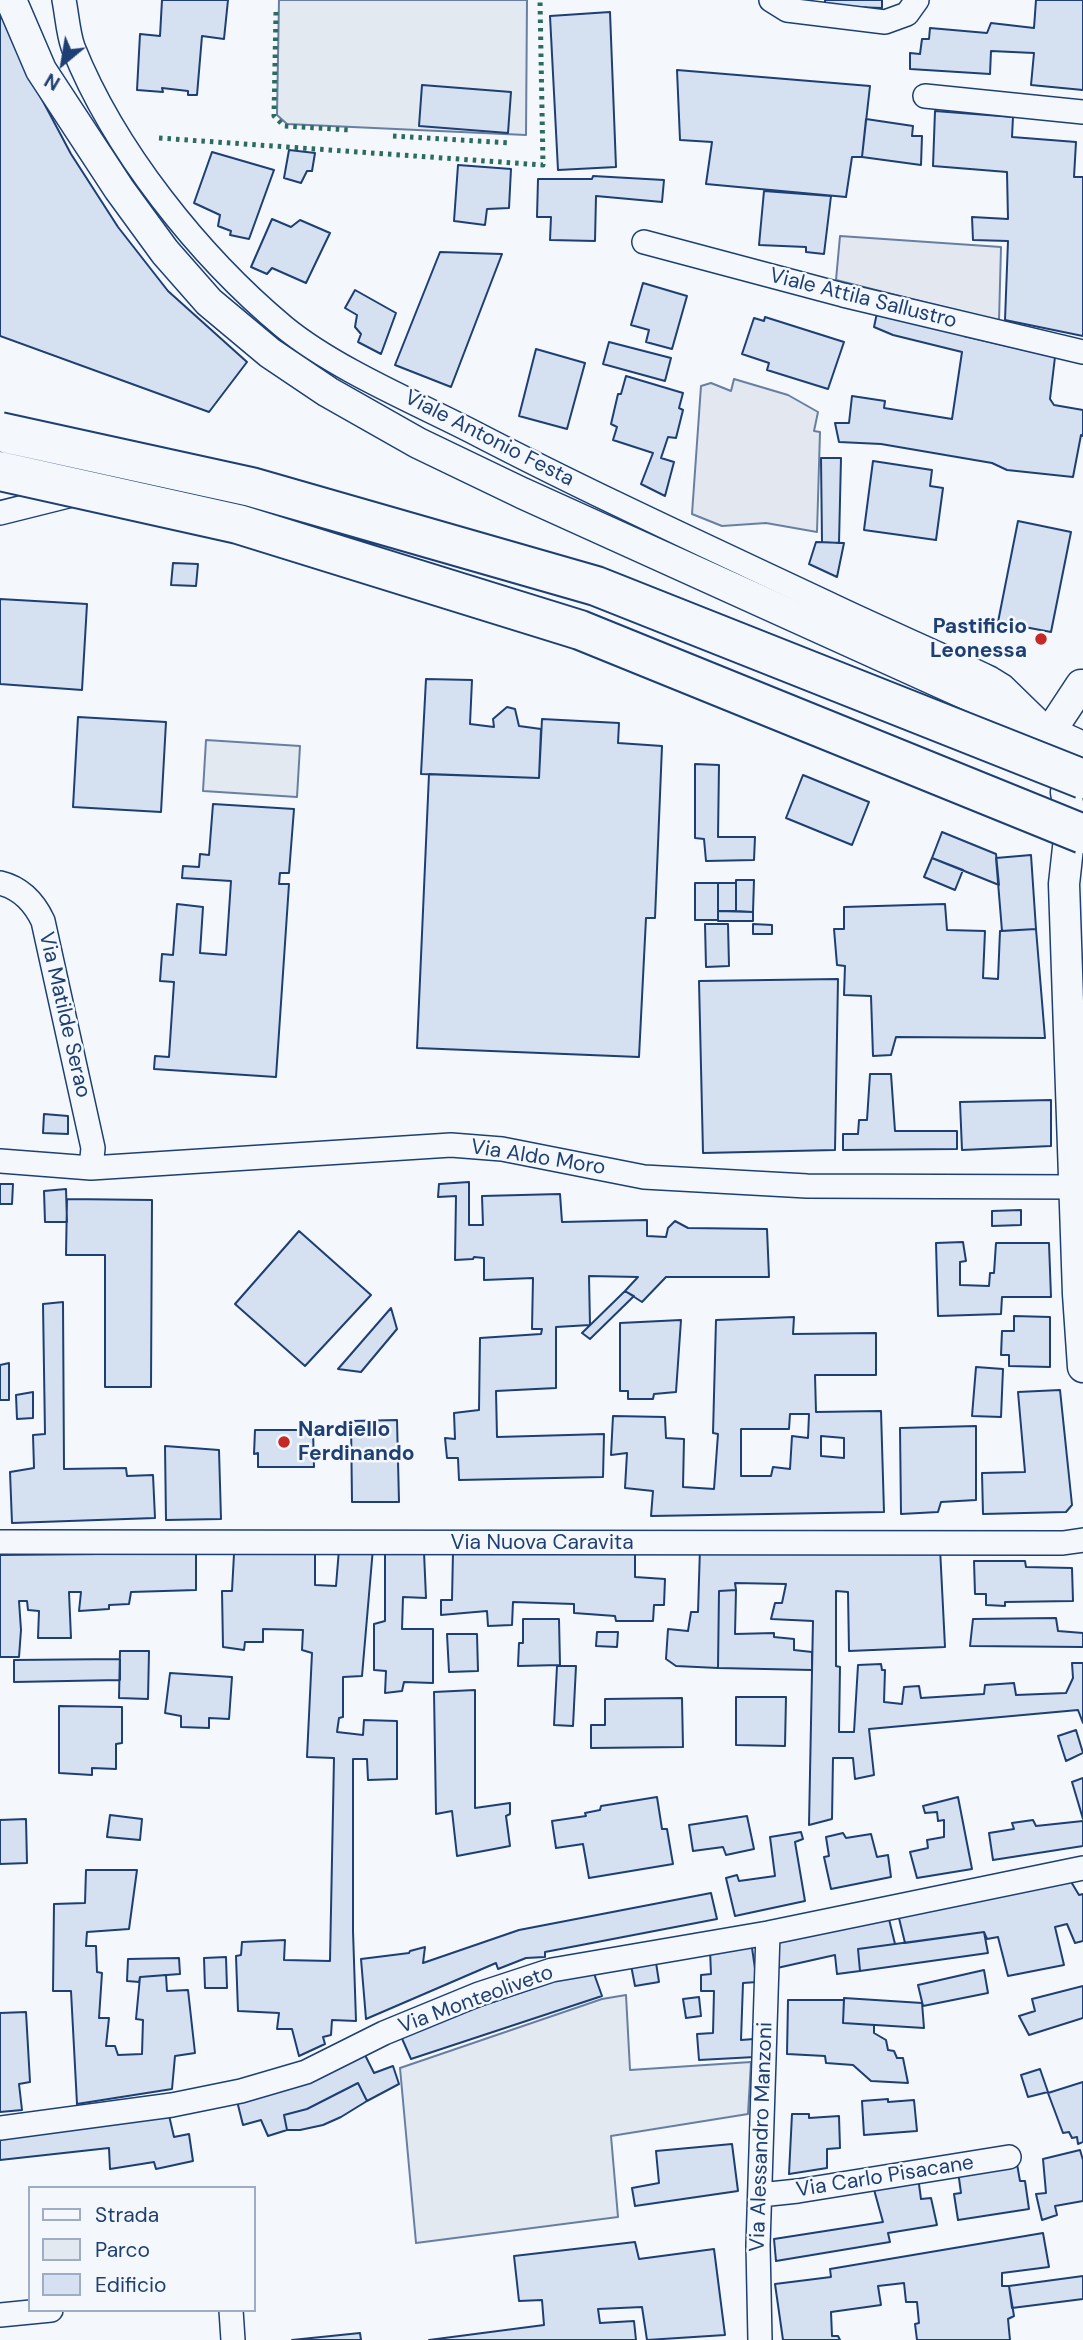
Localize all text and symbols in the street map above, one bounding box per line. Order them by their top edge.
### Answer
north arrow [28,28,98,98]
text: N [40,67,65,96]
street label: Viale Attila Sallustro [767,264,959,334]
street label: Viale Antonio Festa [400,385,578,493]
place label: Pastificio Leonessa [930,614,1027,664]
marker: Pastificio Leonessa [1033,631,1049,647]
street label: Via Matilde Serao [33,930,95,1100]
street label: Via Aldo Moro [469,1135,607,1181]
place label: Nardiello Ferdinando [298,1417,414,1467]
marker: Nardiello Ferdinando [276,1434,292,1450]
street label: Via Nuova Caravita [450,1530,634,1556]
street label: Via Monteoliveto [395,1960,557,2040]
street label: Via Alessandro Manzoni [745,2022,779,2252]
street label: Via Carlo Pisacane [794,2151,976,2203]
legend [28,2186,256,2312]
text: Strada [95,2201,159,2229]
text: Parco [95,2236,150,2264]
text: Edificio [95,2271,166,2299]

